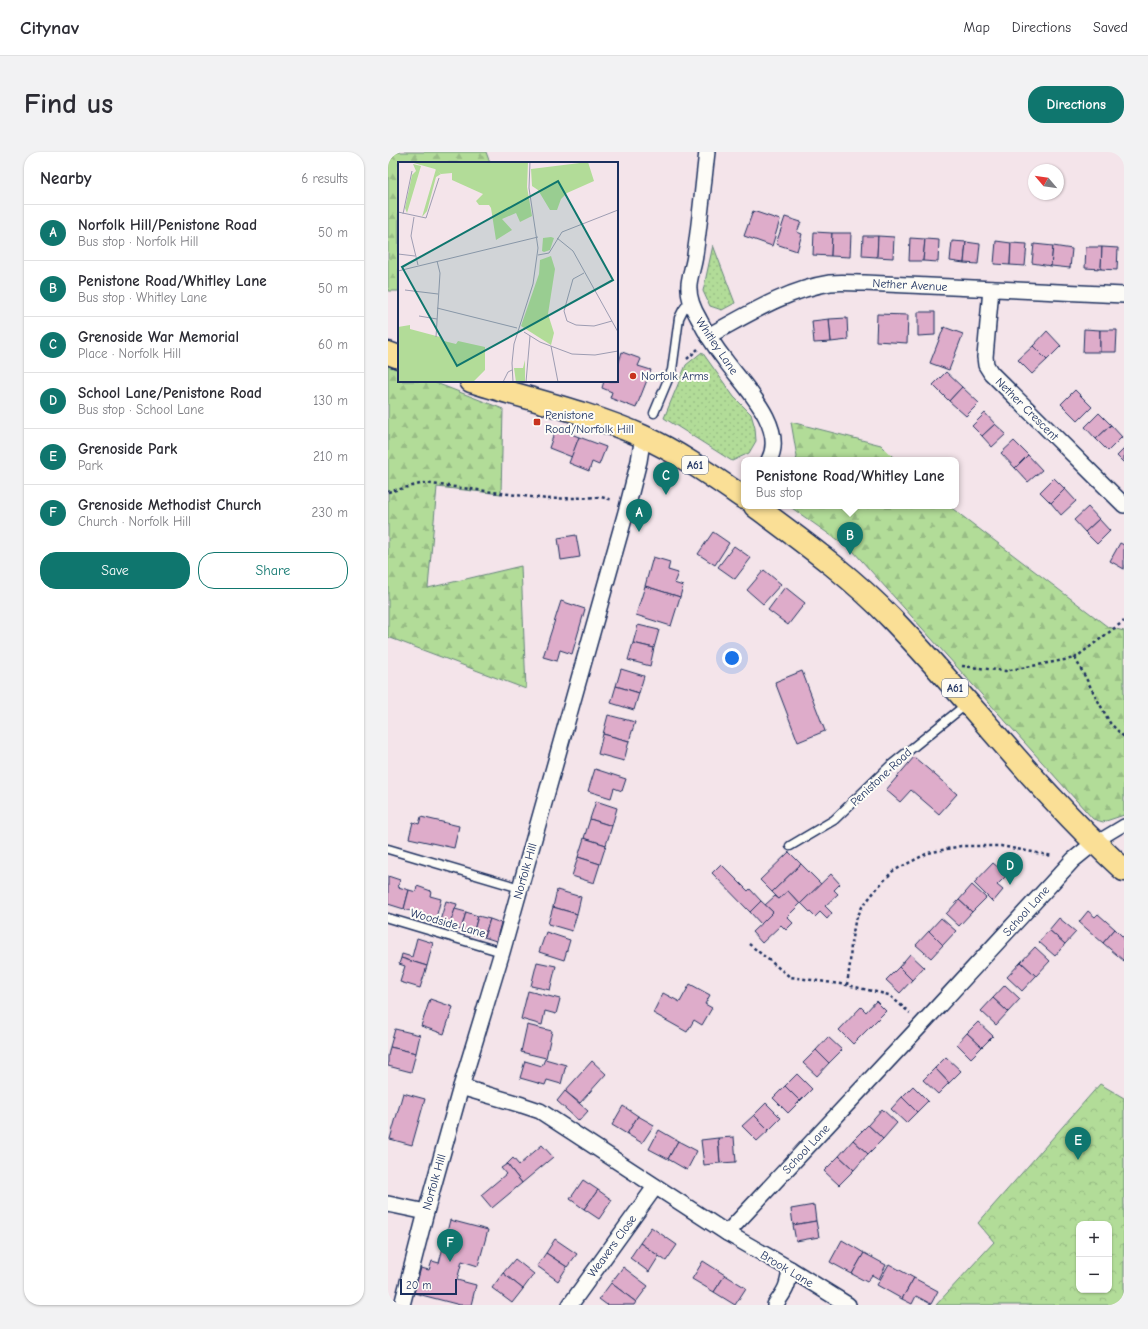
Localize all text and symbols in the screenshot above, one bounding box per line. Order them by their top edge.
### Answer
text: Citynav [20,17,79,39]
text: Map [963,19,990,36]
text: Directions [1012,19,1071,36]
text: Saved [1093,19,1128,36]
button: Directions [1028,86,1124,123]
text: Find us [24,88,113,120]
inset map [398,162,618,382]
north arrow [1028,164,1064,200]
text: Nearby [40,169,91,188]
text: 6 results [301,171,348,186]
text: Norfolk Hill/Penistone Road [78,216,257,234]
text: A [49,225,57,240]
text: 50 m [318,225,348,240]
text: Bus stop · Norfolk Hill [78,234,198,249]
text: Penistone Road/Whitley Lane [78,272,267,290]
street label: Nether Avenue [872,276,948,294]
text: B [49,281,57,296]
text: 50 m [318,281,348,296]
text: Bus stop · Whitley Lane [78,290,207,305]
street label: Whitley Lane [693,315,741,377]
text: Grenoside War Memorial [78,328,239,346]
text: C [49,337,57,352]
text: 60 m [318,337,348,352]
text: Place · Norfolk Hill [78,346,181,361]
place label: Norfolk Arms [641,369,709,383]
marker: Norfolk Arms [628,371,638,381]
street label: Nether Crescent [993,375,1062,444]
text: School Lane/Penistone Road [78,384,262,402]
text: D [49,393,57,408]
text: 130 m [313,393,348,408]
text: Bus stop · School Lane [78,402,204,417]
place label: Penistone Road/Norfolk Hill [545,408,634,436]
marker: Penistone Road/Norfolk Hill [532,417,542,427]
text: Grenoside Park [78,440,177,458]
text: E [49,449,57,464]
text: 210 m [313,449,348,464]
road number: A61 [682,456,708,474]
popup [741,457,959,509]
text: Park [78,458,103,473]
pin: C [653,462,679,495]
text: Penistone Road/Whitley Lane [756,467,944,485]
text: Bus stop [756,485,803,500]
text: Grenoside Methodist Church [78,496,261,514]
pin: A [626,499,652,532]
text: F [49,505,57,520]
text: 230 m [312,505,348,520]
text: Church · Norfolk Hill [78,514,191,529]
pin: B [837,522,863,555]
button: Save [40,552,190,589]
button: Share [198,552,348,589]
your location [722,648,742,668]
road number: A61 [942,679,968,697]
street label: Penistone Road [847,745,915,809]
street label: Norfolk Hill [510,841,540,901]
pin: D [997,852,1023,885]
street label: School Lane [1000,883,1052,939]
street label: Woodside Lane [409,906,487,940]
street label: School Lane [779,1121,833,1177]
pin: E [1065,1127,1091,1160]
street label: Norfolk Hill [419,1152,449,1212]
street label: Weavers Close [585,1212,639,1280]
map controls [1076,1221,1112,1293]
button: + [1076,1221,1112,1257]
pin: F [437,1229,463,1262]
street label: Brook Lane [758,1248,816,1290]
button: − [1076,1257,1112,1293]
scale bar [400,1277,457,1296]
text: 20 m [406,1279,431,1292]

